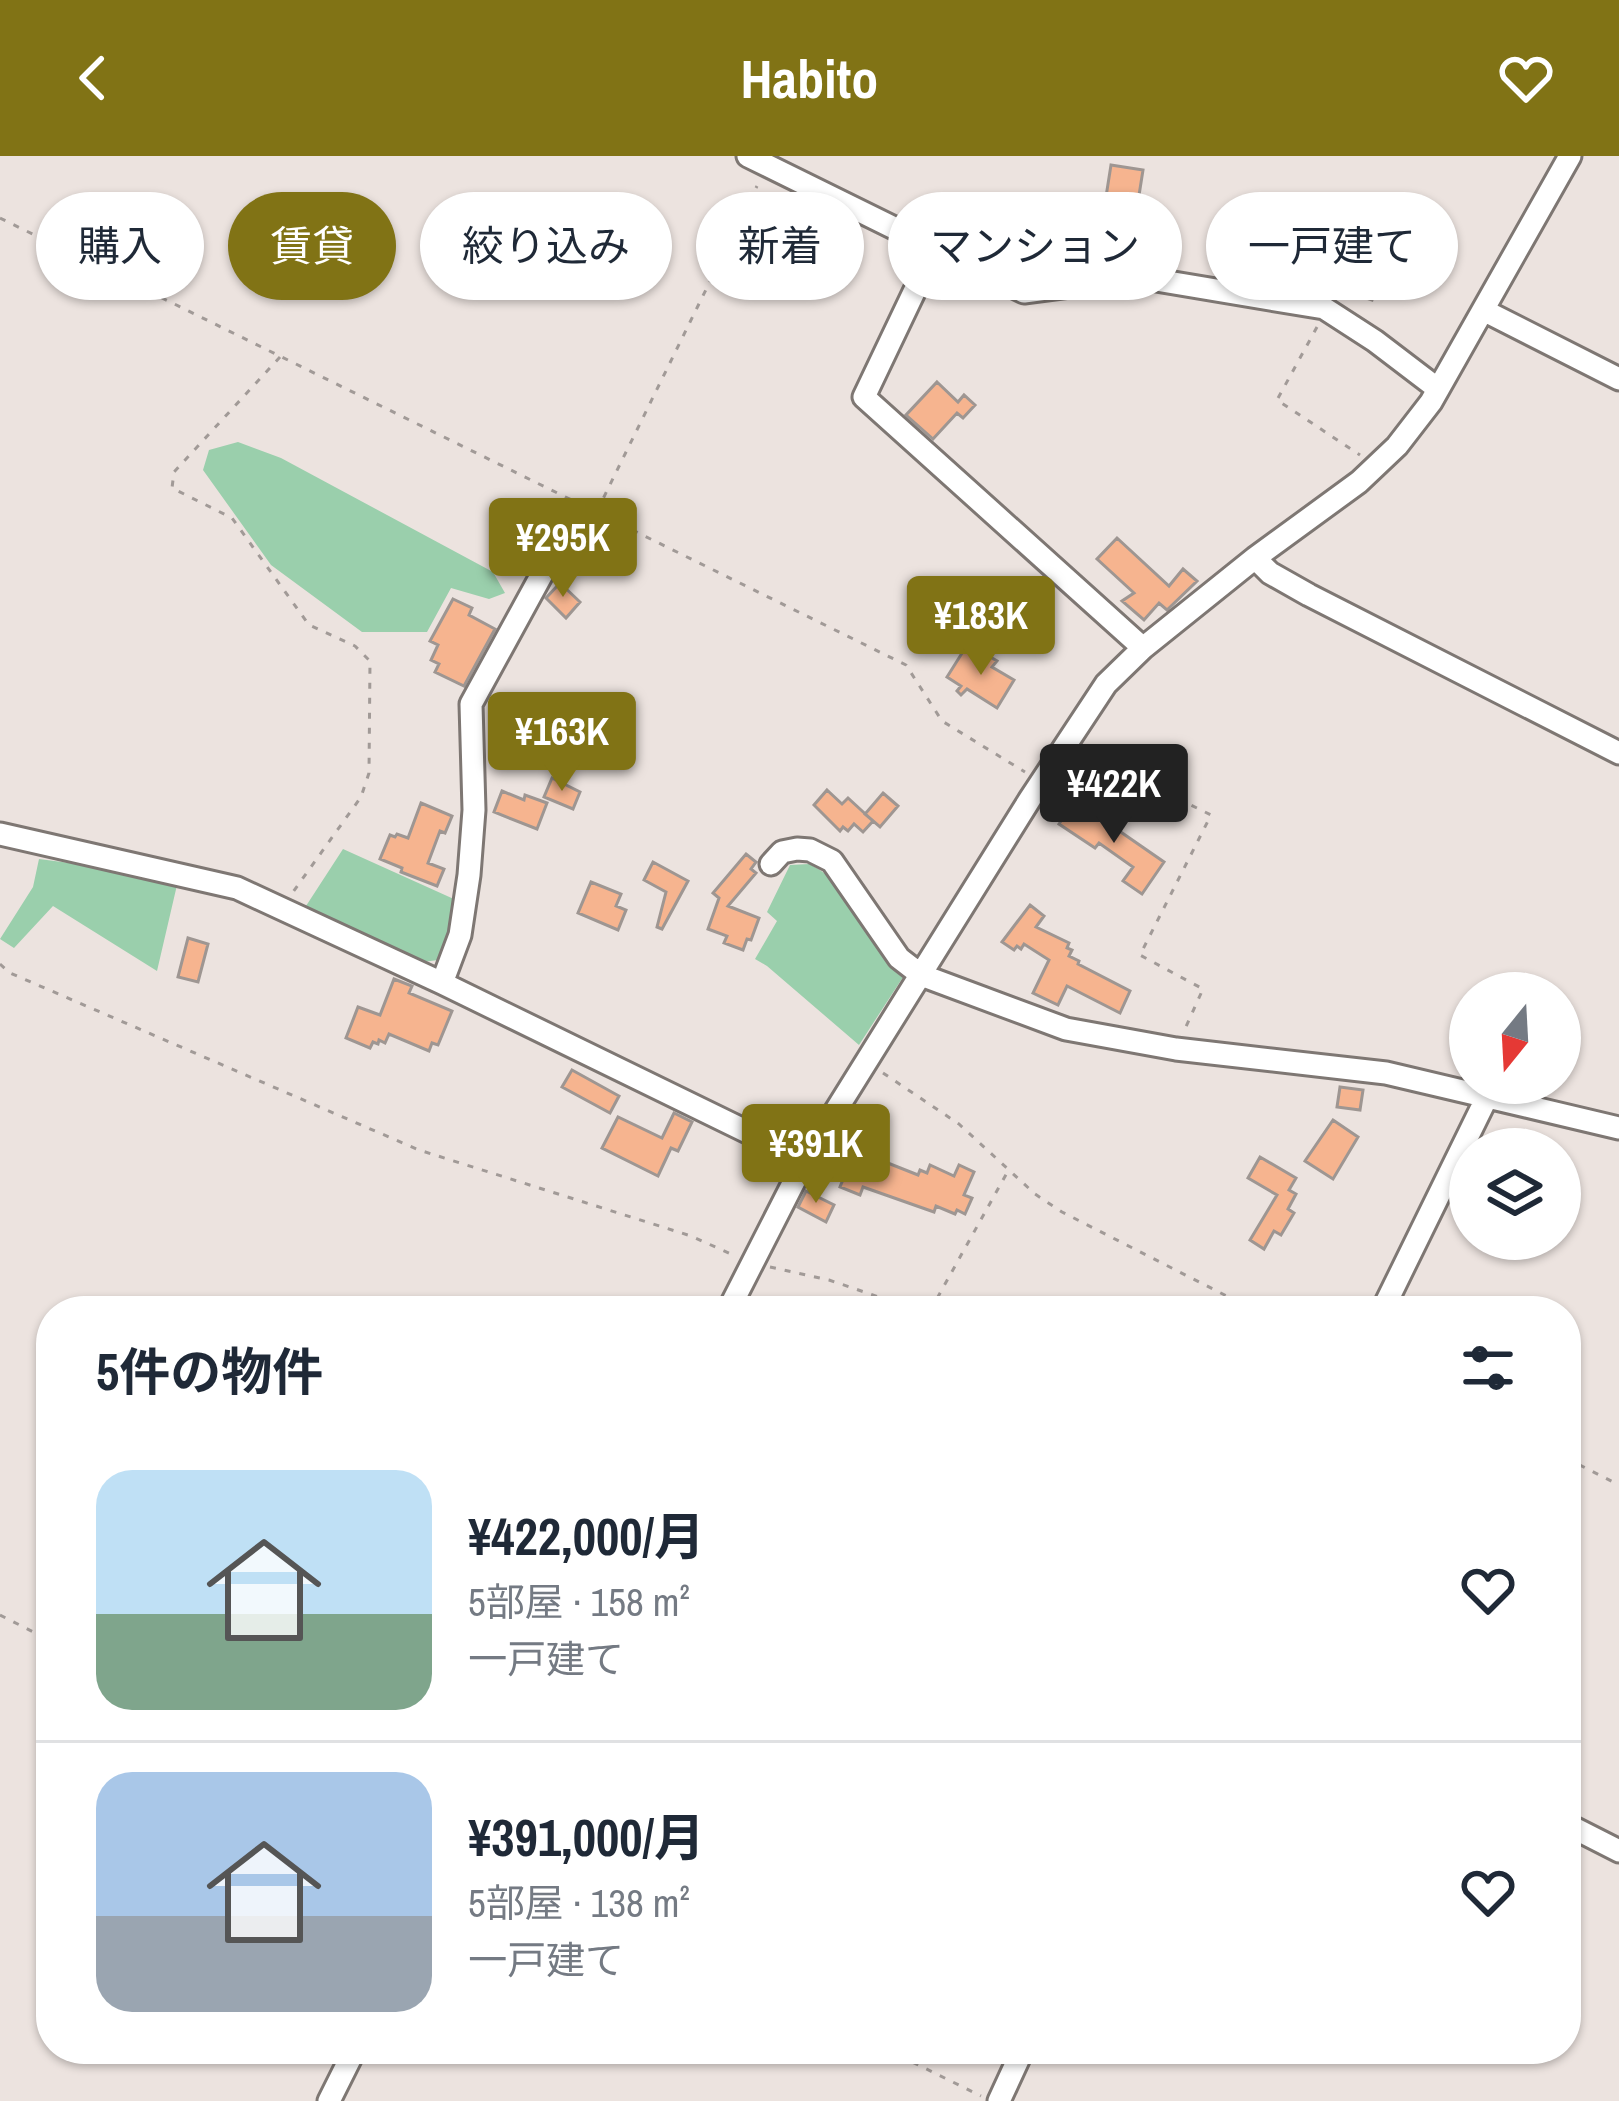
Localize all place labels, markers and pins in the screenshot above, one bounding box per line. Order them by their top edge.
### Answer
pin: ¥295K [479,498,647,600]
pin: ¥183K [897,576,1065,678]
pin: ¥163K [478,692,646,794]
pin: ¥422K [1030,744,1198,846]
pin: ¥391K [732,1104,900,1206]

